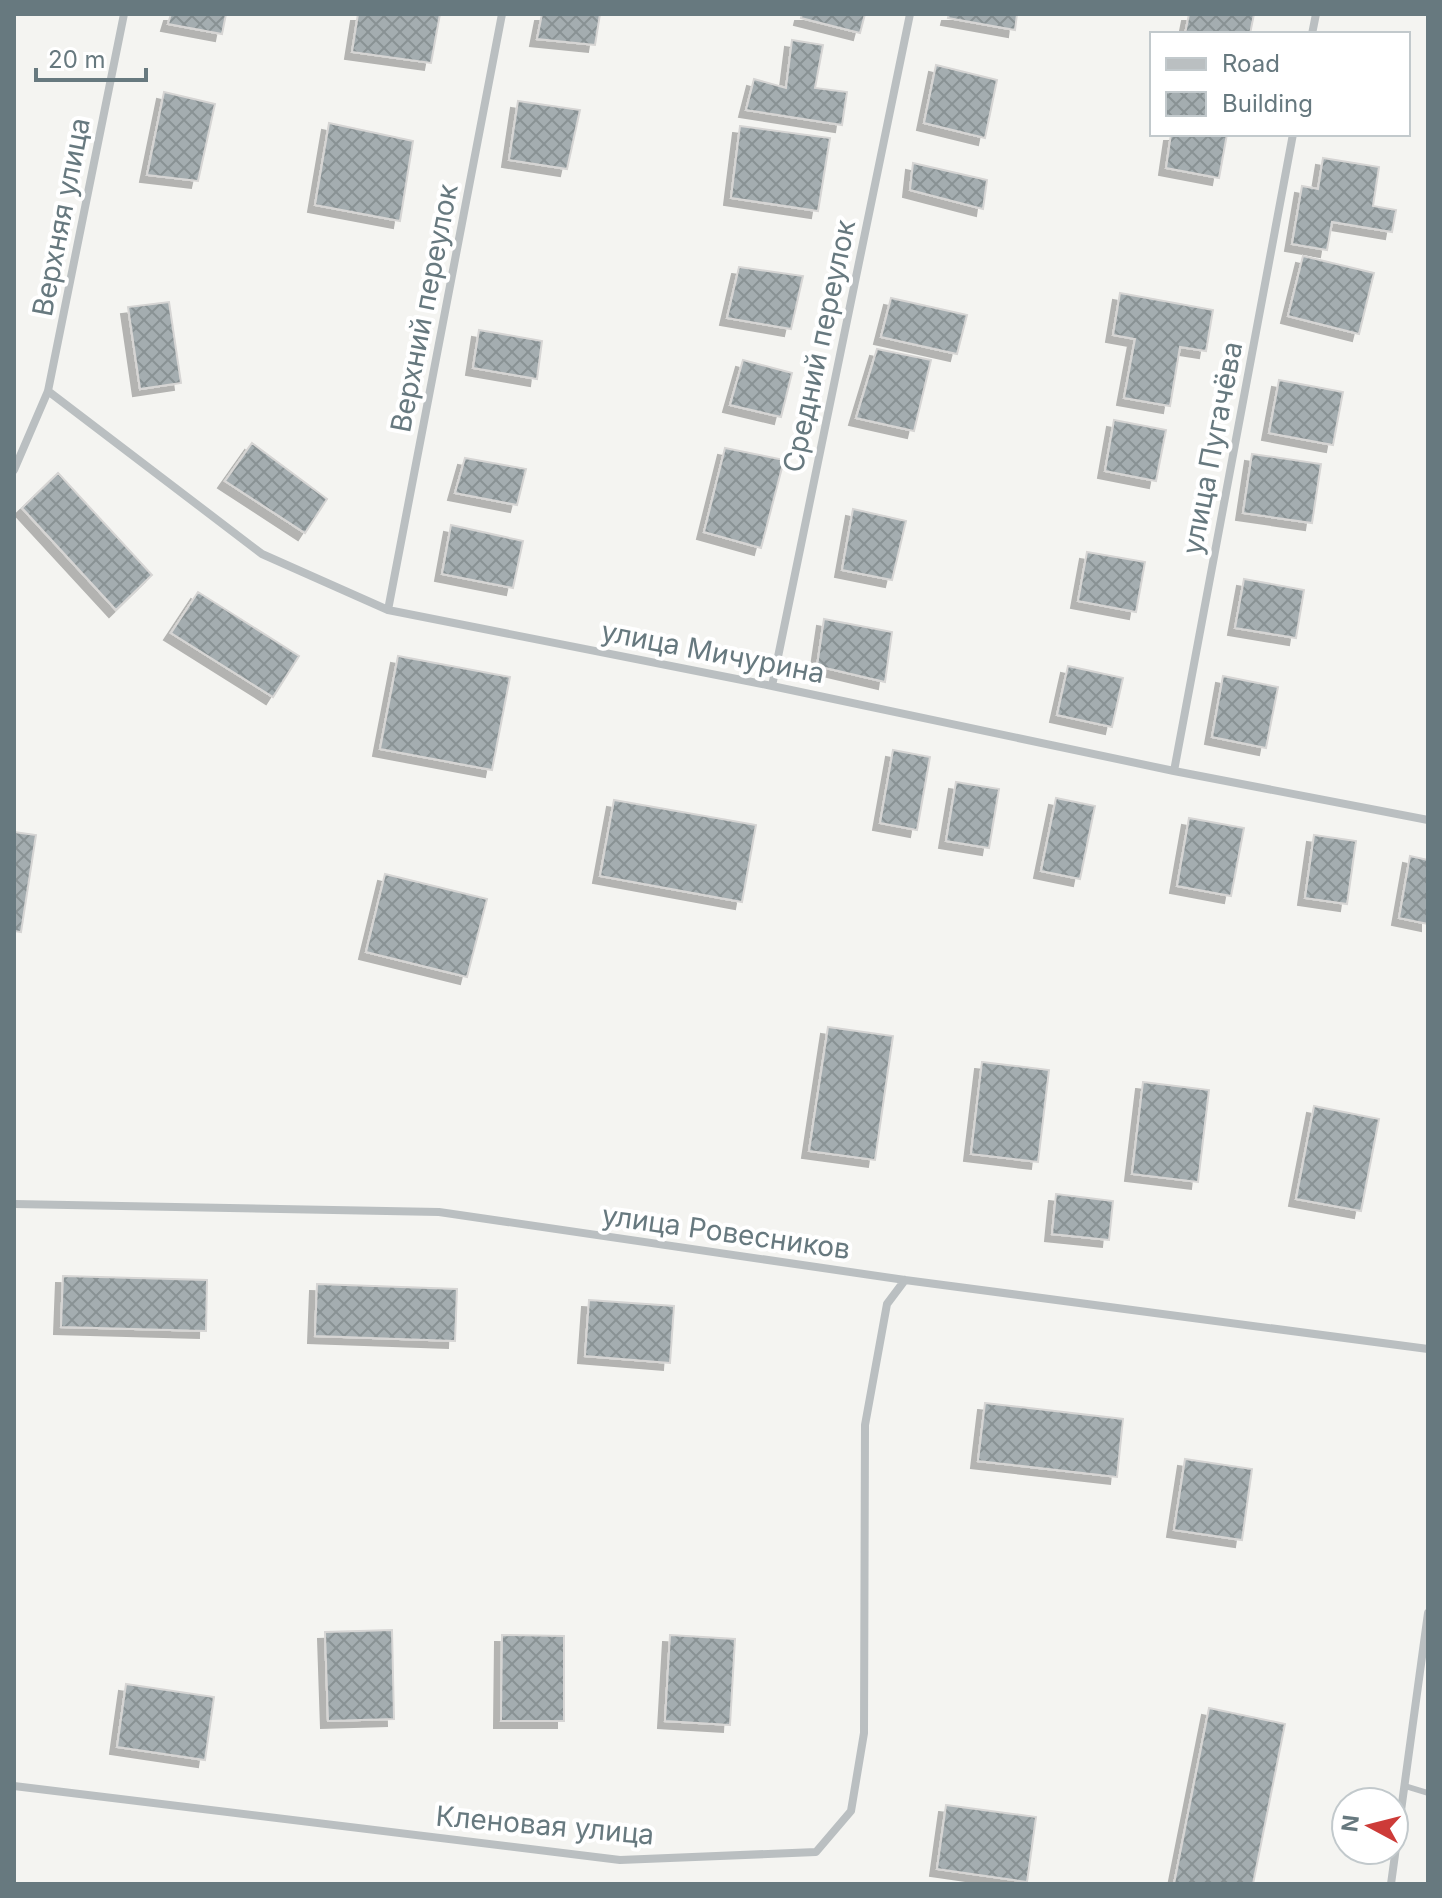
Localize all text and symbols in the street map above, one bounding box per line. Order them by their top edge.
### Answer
scale bar [36,32,146,82]
legend [1150,32,1410,136]
text: 20 m [48,45,106,74]
text: Road [1222,49,1280,78]
text: Building [1222,89,1313,118]
street label: Верхняя улица [25,115,97,319]
street label: Верхний переулок [383,181,465,435]
street label: Средний переулок [776,217,862,475]
street label: улица Пугачёва [1175,339,1249,557]
street label: улица Мичурина [598,614,828,690]
street label: улица Ровесников [600,1198,852,1266]
north arrow [1330,1786,1410,1866]
street label: Кленовая улица [434,1799,656,1851]
text: N [1336,1814,1364,1833]

